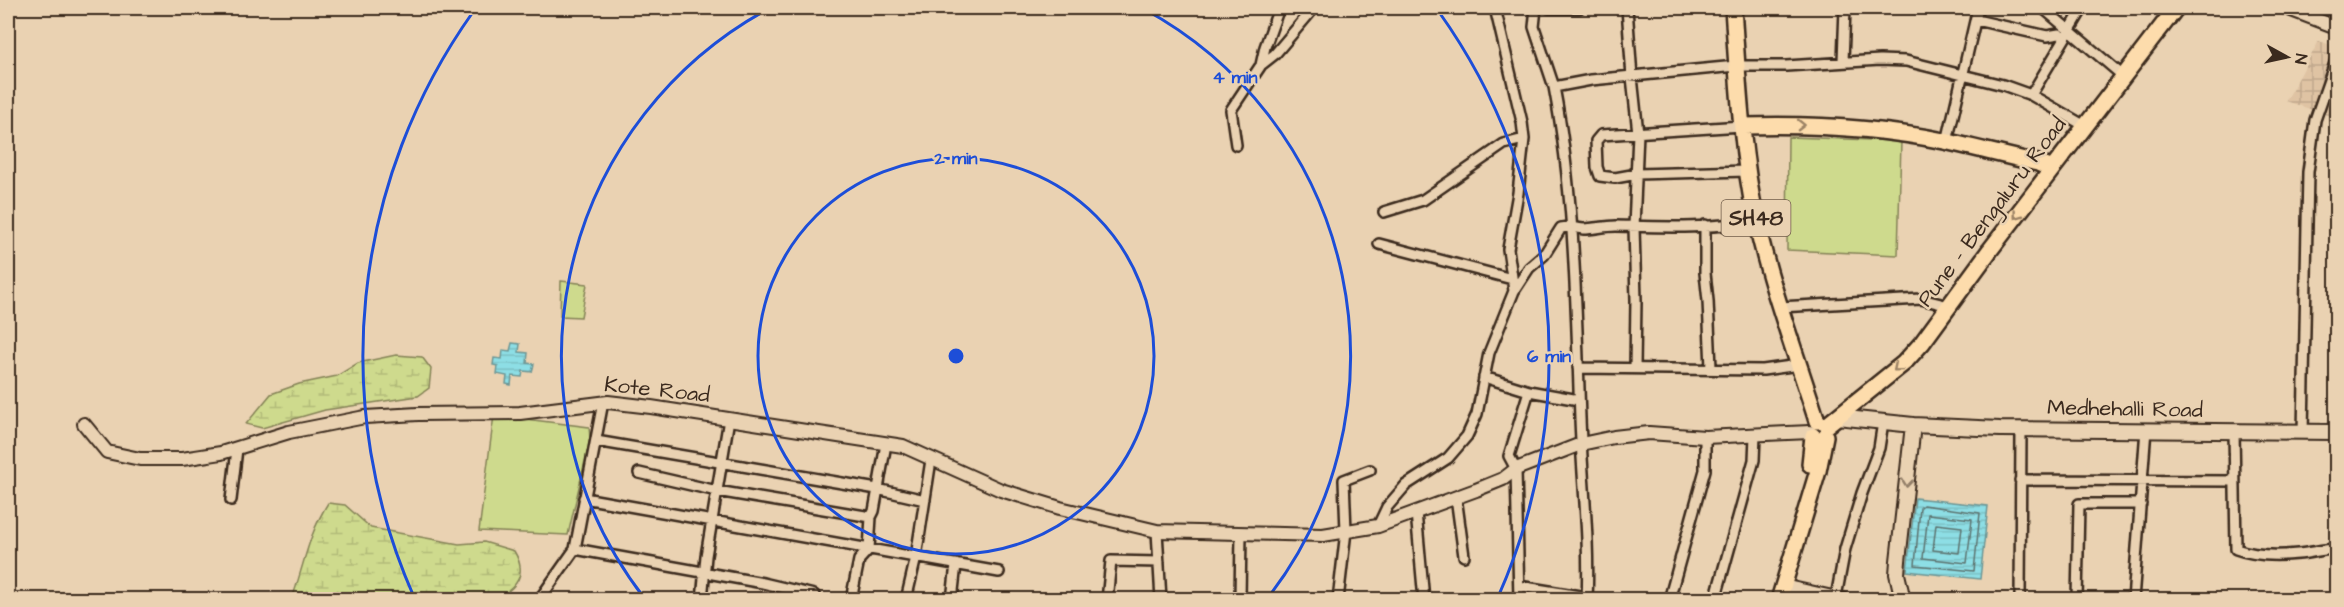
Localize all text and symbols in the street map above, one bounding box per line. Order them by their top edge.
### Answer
north arrow [2257,27,2317,87]
text: N [2289,52,2312,65]
text: 4 min [1212,65,1258,90]
street label: Pune - Bengaluru Road [1910,110,2075,314]
one-way arrow [1796,119,1805,131]
text: 2 min [933,146,978,171]
road number: SH48 [1722,200,1790,236]
one-way arrow [2013,209,2024,220]
text: 6 min [1527,344,1571,369]
centre of rings [946,346,966,366]
one-way arrow [1893,361,1904,372]
street label: Kote Road [603,369,711,411]
street label: Medhehalli Road [2047,392,2203,426]
one-way arrow [1901,478,1913,487]

